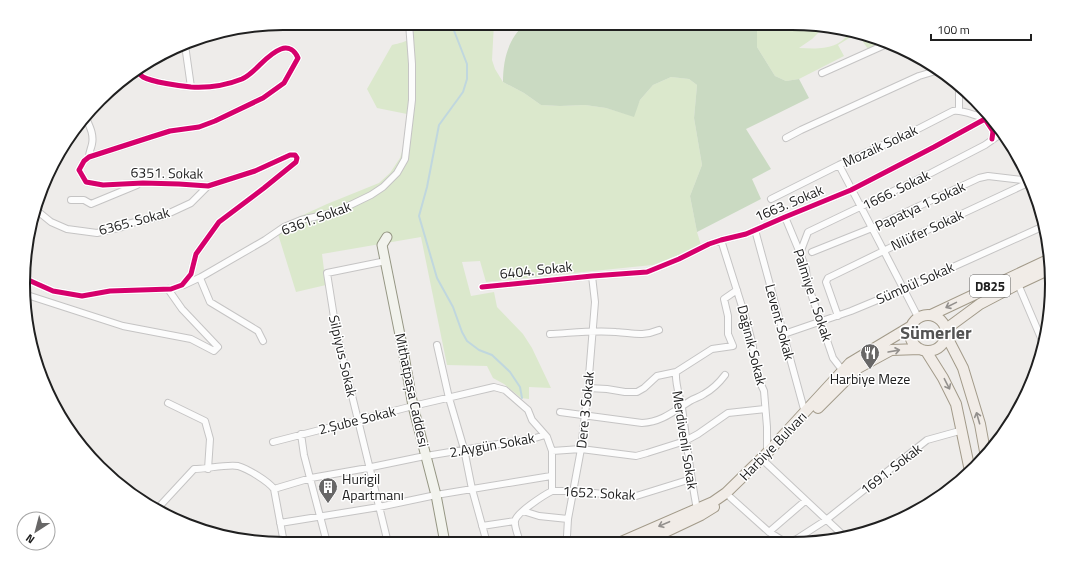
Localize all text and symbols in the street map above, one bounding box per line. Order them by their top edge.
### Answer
scale bar [931,16,1031,42]
text: 100 m [937,20,970,39]
street label: Mozaik Sokak [839,119,921,172]
street label: 6351. Sokak [130,161,204,184]
street label: 1666. Sokak [858,164,933,215]
street label: Papatya 1 Sokak [871,175,969,236]
street label: 1663. Sokak [751,179,827,226]
street label: 6361. Sokak [278,195,354,240]
street label: 6365. Sokak [96,201,172,240]
street label: Nilüfer Sokak [887,203,967,256]
street label: Palmiye 1 Sokak [789,246,838,344]
street label: 6404. Sokak [499,255,574,284]
street label: Sümbül Sokak [873,256,957,309]
road number: D825 [970,275,1010,297]
street label: Levent Sokak [760,281,801,363]
one-way arrow [946,302,958,309]
street label: Dağınık Sokak [732,303,773,388]
street label: Silpiyus Sokak [324,313,363,399]
district label: Sümerler [900,319,972,346]
street label: Mithatpaşa Caddesi [390,331,435,449]
restaurant icon: Harbiye Meze [859,342,881,370]
one-way arrow [887,347,900,355]
place label: Harbiye Meze [830,368,910,389]
street label: Dere 3 Sokak [570,370,599,449]
one-way arrow [943,378,951,390]
street label: Merdivenli Sokak [667,389,704,491]
street label: 2.Şube Sokak [316,400,398,439]
street label: Harbiye Bulvarı [734,406,811,485]
one-way arrow [974,412,982,425]
street label: 2.Aygün Sokak [448,427,536,462]
street label: 1691. Sokak [856,438,926,499]
place label: Hurigil Apartmanı [342,468,404,505]
building icon: Hurigil Apartmanı [317,476,339,504]
street label: 1652. Sokak [562,480,636,505]
north arrow [16,511,56,551]
one-way arrow [659,521,671,528]
text: N [22,530,38,548]

